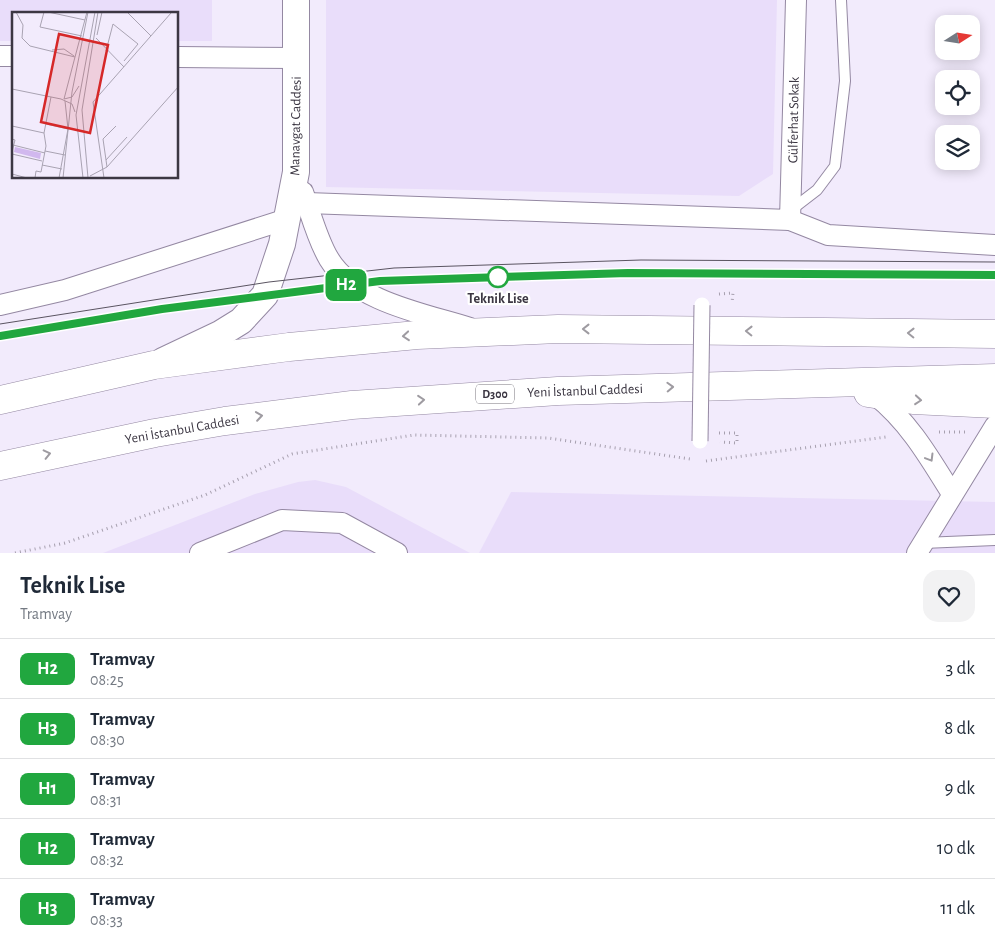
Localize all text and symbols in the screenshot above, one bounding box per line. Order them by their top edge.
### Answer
inset map [12,12,179,179]
north arrow [935,15,980,60]
map controls [935,15,980,170]
button: locate [935,70,980,115]
street label: Manavgat Caddesi [288,76,304,176]
street label: Gülferhat Sokak [786,76,802,163]
button: layers [935,125,980,170]
marker: Teknik Lise [487,266,509,288]
line badge: H2 [324,269,368,301]
text: H2 [335,276,357,294]
place label: Teknik Lise [467,292,529,306]
one-way arrow [582,324,590,334]
one-way arrow [745,326,752,336]
one-way arrow [907,328,915,338]
one-way arrow [402,330,410,341]
street label: Yeni İstanbul Caddesi [527,379,643,400]
one-way arrow [666,382,674,392]
road number: D300 [476,384,514,404]
one-way arrow [914,394,922,405]
one-way arrow [417,395,425,406]
street label: Yeni İstanbul Caddesi [123,410,240,447]
one-way arrow [255,411,263,422]
one-way arrow [43,449,52,460]
one-way arrow [923,452,933,461]
button: heart [923,570,975,622]
text: Teknik Lise [20,574,125,598]
text: Tramvay [20,606,72,622]
text: Tramvay [90,650,155,669]
text: 3 dk [946,659,975,678]
text: H2 [37,660,58,678]
text: 08:25 [90,672,124,688]
text: Tramvay [90,710,155,729]
text: 8 dk [944,719,975,738]
text: H3 [37,720,58,738]
text: 08:30 [90,732,125,748]
text: Tramvay [90,770,155,789]
text: 9 dk [944,779,975,798]
text: H1 [38,780,57,798]
text: 08:31 [90,792,122,808]
text: Tramvay [90,830,155,849]
text: 10 dk [937,839,975,858]
text: H2 [37,840,58,858]
text: 08:32 [90,852,124,868]
text: Tramvay [90,890,155,909]
text: 11 dk [940,899,975,918]
text: H3 [37,900,58,918]
text: 08:33 [90,912,123,928]

